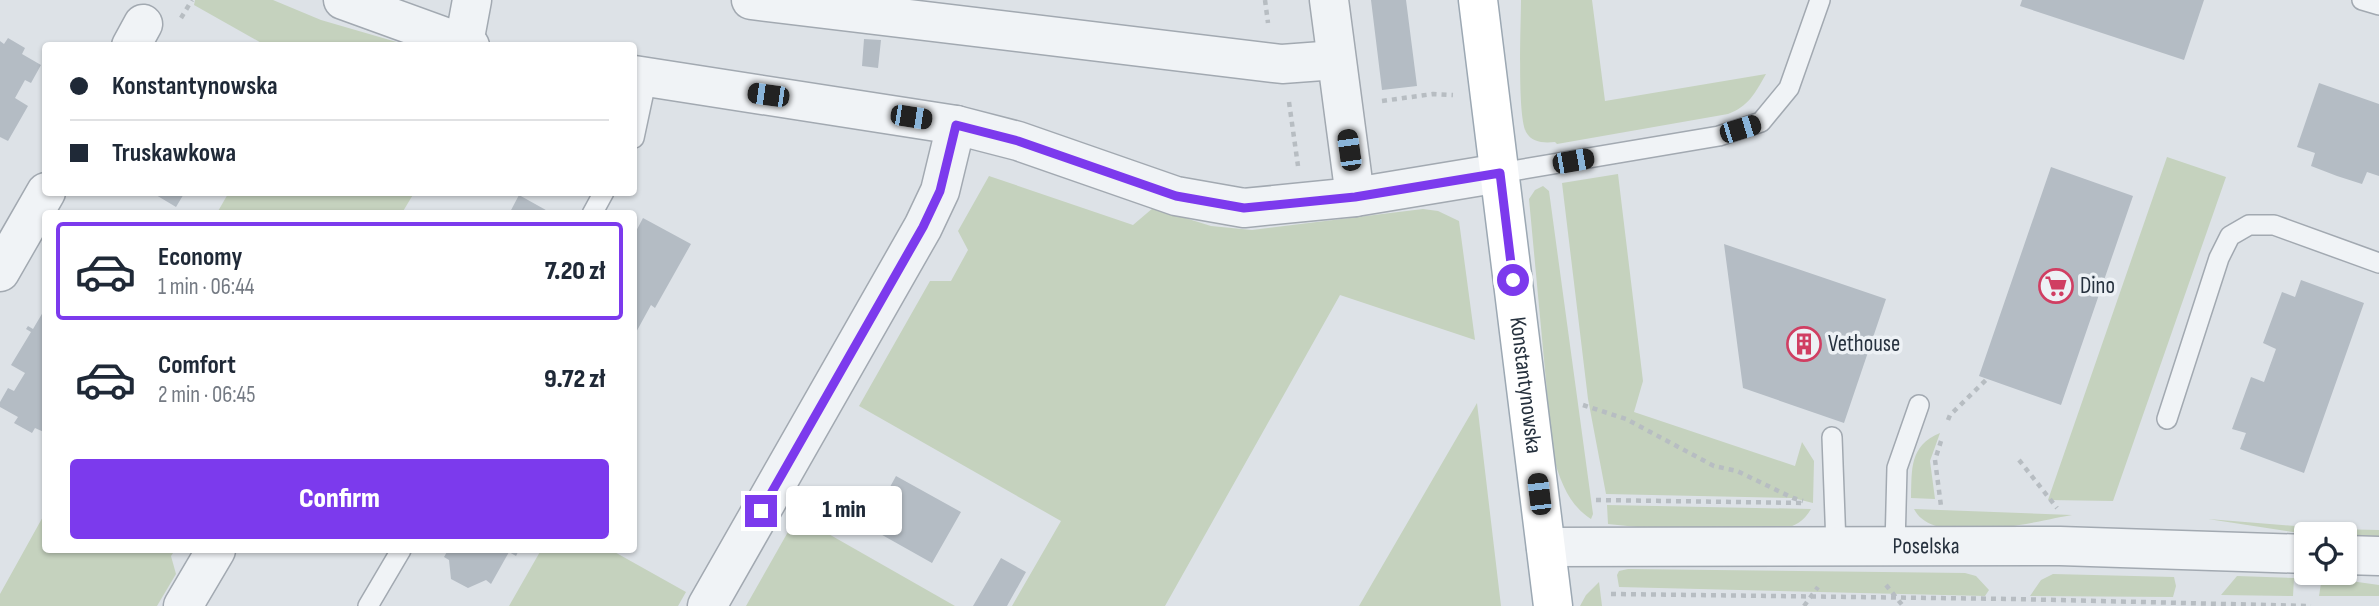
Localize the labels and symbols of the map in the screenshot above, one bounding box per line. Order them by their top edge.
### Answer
car [746,82,791,108]
car [889,103,934,131]
car [1717,113,1764,145]
car [1336,128,1363,172]
car [1551,147,1596,175]
route start [1497,264,1529,296]
supermarket icon: Dino [2037,267,2075,305]
place label: Dino [2080,272,2115,300]
street label: Konstantynowska [1503,315,1548,455]
building icon: Vethouse [1785,325,1823,363]
place label: Vethouse [1828,330,1900,358]
car [1527,472,1552,516]
callout: 1 min [786,486,901,536]
route end [745,495,777,527]
street label: Poselska [1892,532,1960,560]

